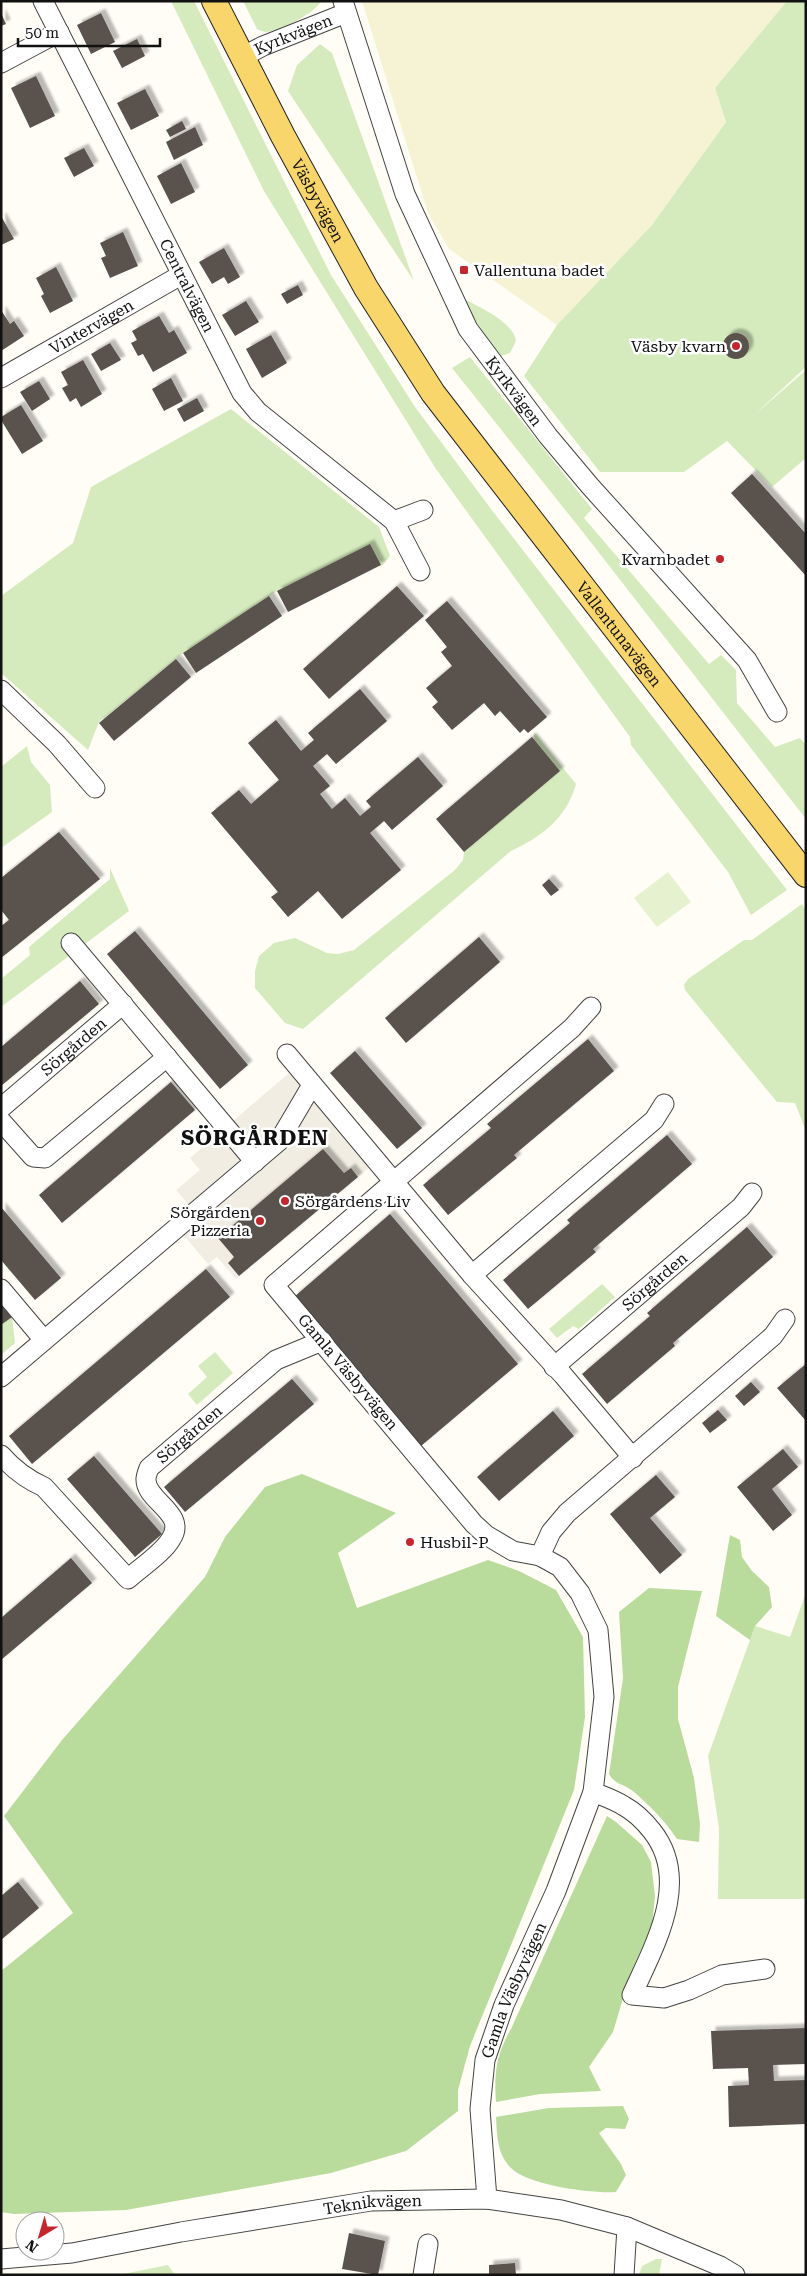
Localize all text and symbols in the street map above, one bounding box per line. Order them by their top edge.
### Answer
street label: Kyrkvägen [251,10,335,59]
scale bar [18,15,160,47]
text: 50 m [25,24,60,42]
street label: Väsbyvägen [288,155,349,246]
street label: Centralvägen [156,236,219,335]
place label: Vallentuna badet [474,261,605,280]
marker: Vallentuna badet [458,264,470,276]
street label: Vintervägen [46,295,137,358]
place label: Väsby kvarn [631,337,726,356]
marker: Väsby kvarn [730,340,742,352]
street label: Kyrkvägen [482,352,547,430]
place label: Kvarnbadet [621,550,710,569]
marker: Kvarnbadet [714,553,726,565]
street label: Vallentunavägen [573,578,666,690]
street label: Sörgården [37,1013,110,1079]
district label: SÖRGÅRDEN [181,1125,329,1150]
place label: Sörgårdens Liv [295,1192,411,1211]
marker: Sörgårdens Liv [279,1195,291,1207]
place label: Sörgården Pizzeria [170,1203,250,1240]
marker: Sörgården Pizzeria [254,1215,266,1227]
street label: Sörgården [618,1248,691,1314]
street label: Gamla Väsbyvägen [294,1310,402,1434]
street label: Sörgården [153,1401,226,1467]
place label: Husbil-P [420,1533,489,1552]
marker: Husbil-P [404,1536,416,1548]
street label: Gamla Väsbyvägen [477,1919,550,2061]
street label: Teknikvägen [322,2191,422,2218]
north arrow [15,2211,65,2261]
text: N [23,2236,41,2256]

